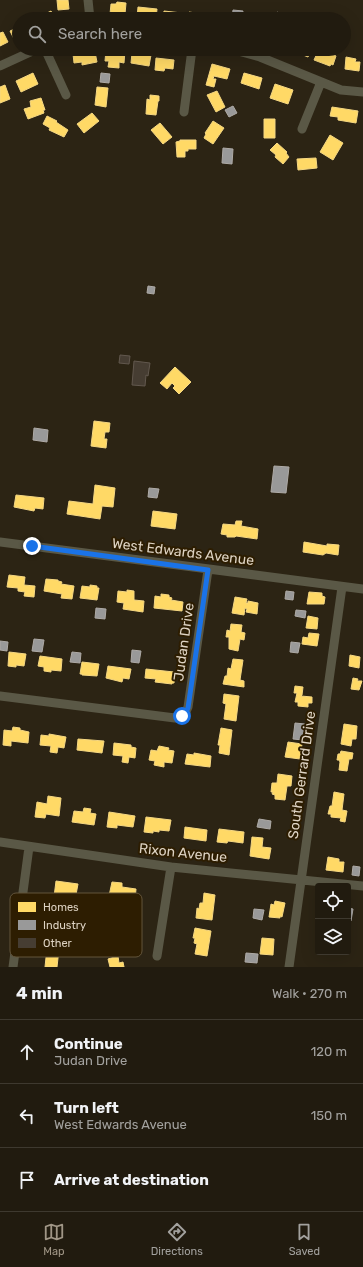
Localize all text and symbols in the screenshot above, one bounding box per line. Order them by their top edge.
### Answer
search box [12,12,351,56]
icon: search [26,23,48,45]
text: Search here [58,25,142,43]
street label: West Edwards Avenue [111,535,255,569]
route end [23,537,41,555]
street label: Judan Drive [170,602,198,682]
route start [173,707,191,725]
street label: South Gerrard Drive [285,710,319,840]
street label: Rixon Avenue [138,840,228,866]
map controls [315,883,351,955]
button: locate [315,883,351,919]
legend [10,893,142,957]
text: Homes [43,901,79,914]
text: Industry [43,919,86,932]
button: layers [315,919,351,955]
text: Other [43,937,73,950]
text: 4 min [16,983,63,1003]
text: Walk · 270 m [272,986,347,1001]
text: Continue [54,1035,123,1053]
icon: ahead [16,1041,38,1063]
text: 120 m [311,1044,347,1059]
text: Judan Drive [54,1053,127,1068]
text: Turn left [54,1099,119,1117]
icon: left [16,1105,38,1127]
text: 150 m [311,1108,347,1123]
text: West Edwards Avenue [54,1117,187,1132]
icon: arrive [16,1169,38,1191]
text: Arrive at destination [54,1171,209,1189]
tab: Map [43,1221,65,1258]
tab: Directions [151,1221,203,1258]
tab: Saved [289,1221,320,1258]

